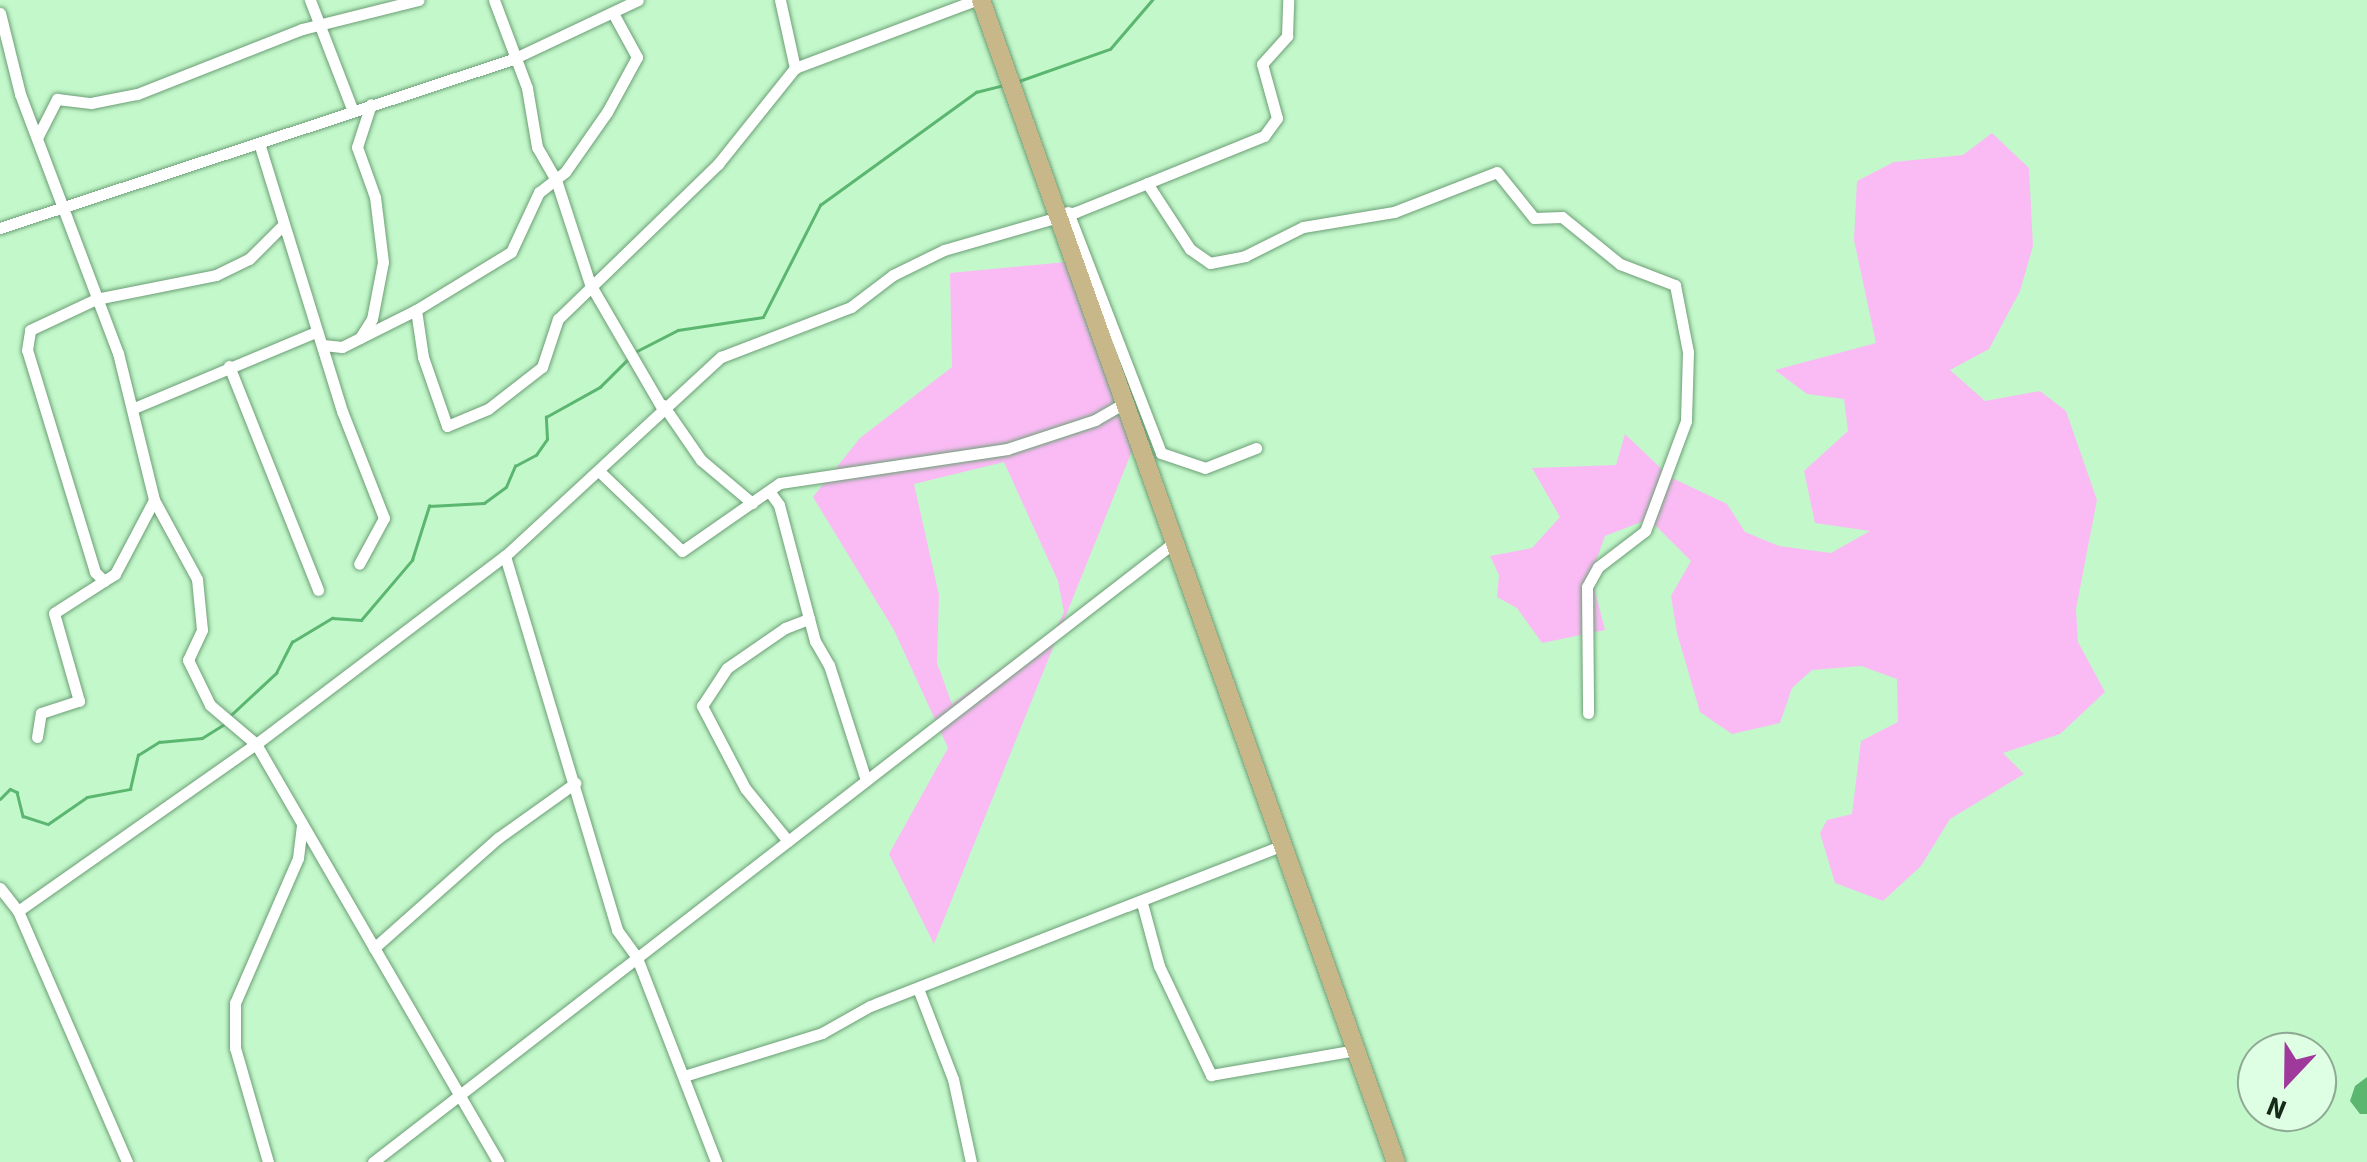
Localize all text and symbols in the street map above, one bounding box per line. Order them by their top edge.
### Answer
north arrow [2237,1032,2337,1132]
text: N [2260,1086,2293,1130]

